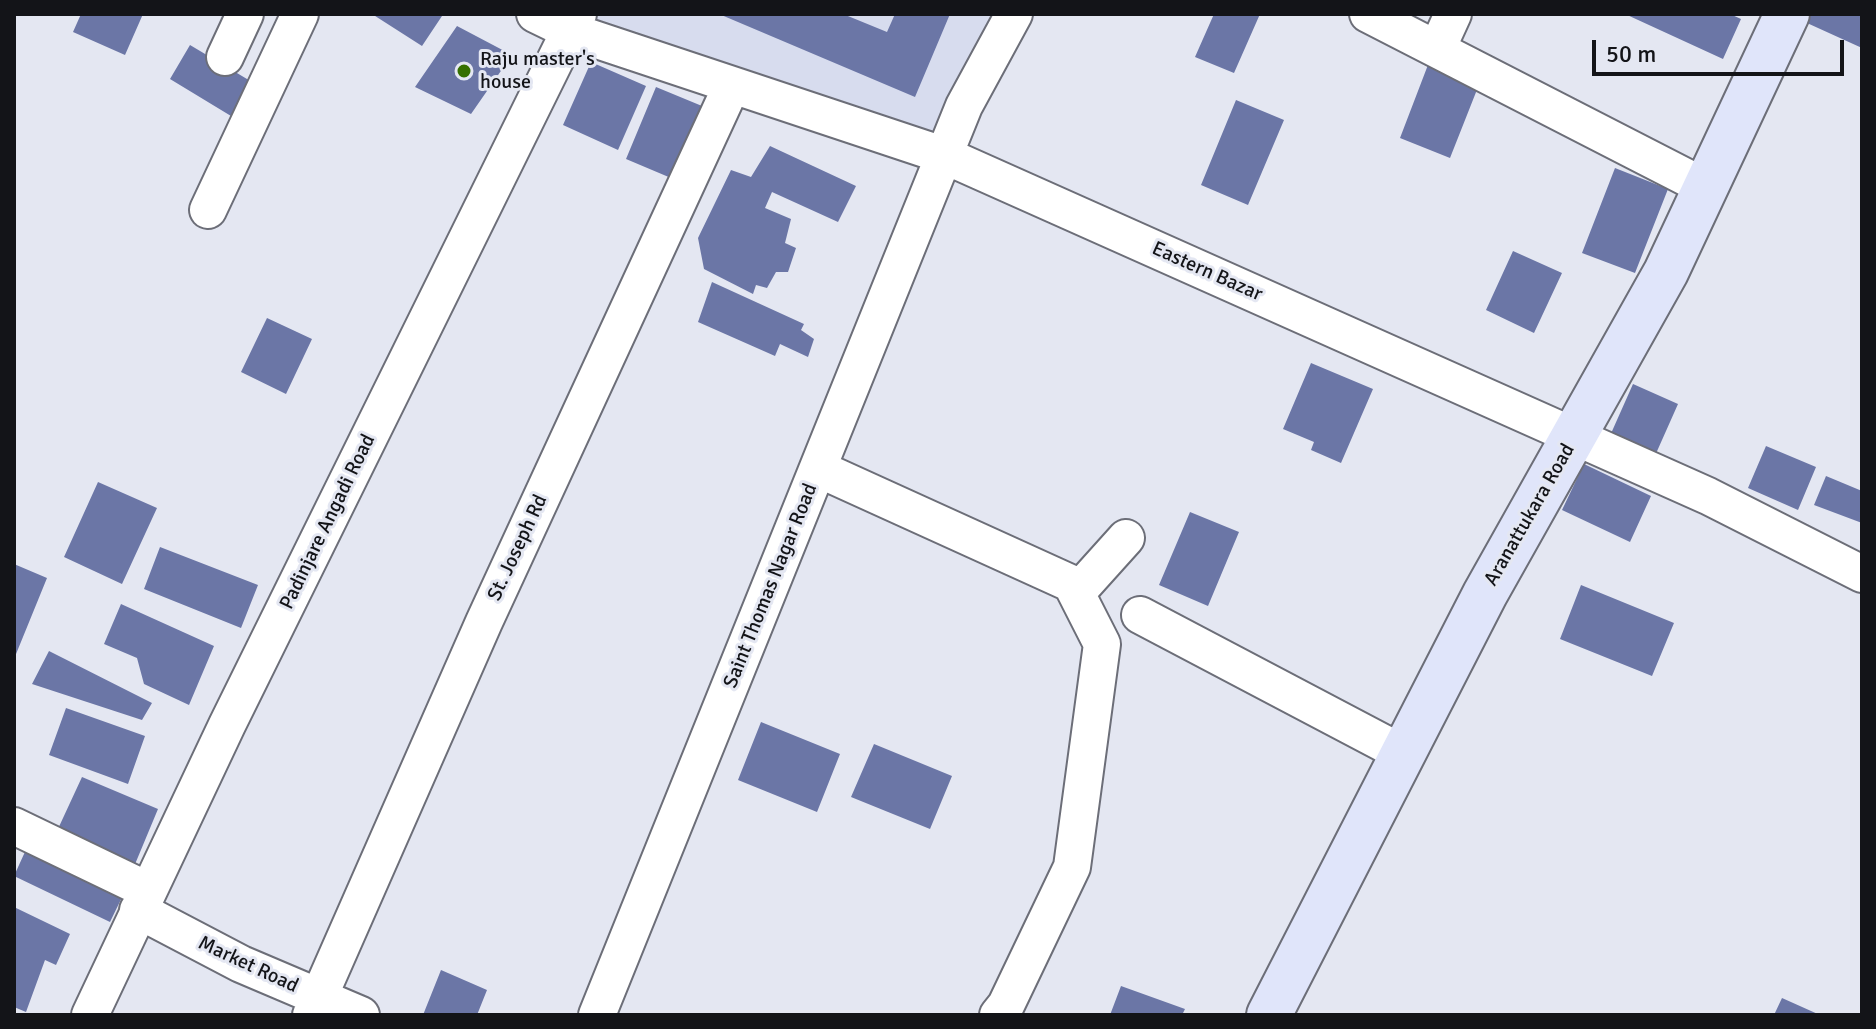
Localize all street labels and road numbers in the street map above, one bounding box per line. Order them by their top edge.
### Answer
street label: Eastern Bazar [1148,237,1266,307]
street label: Padinjare Angadi Road [275,431,381,613]
street label: Aranattukara Road [1480,440,1580,590]
street label: Saint Thomas Nagar Road [719,480,823,692]
street label: St. Joseph Rd [483,491,553,605]
street label: Market Road [194,931,302,999]

